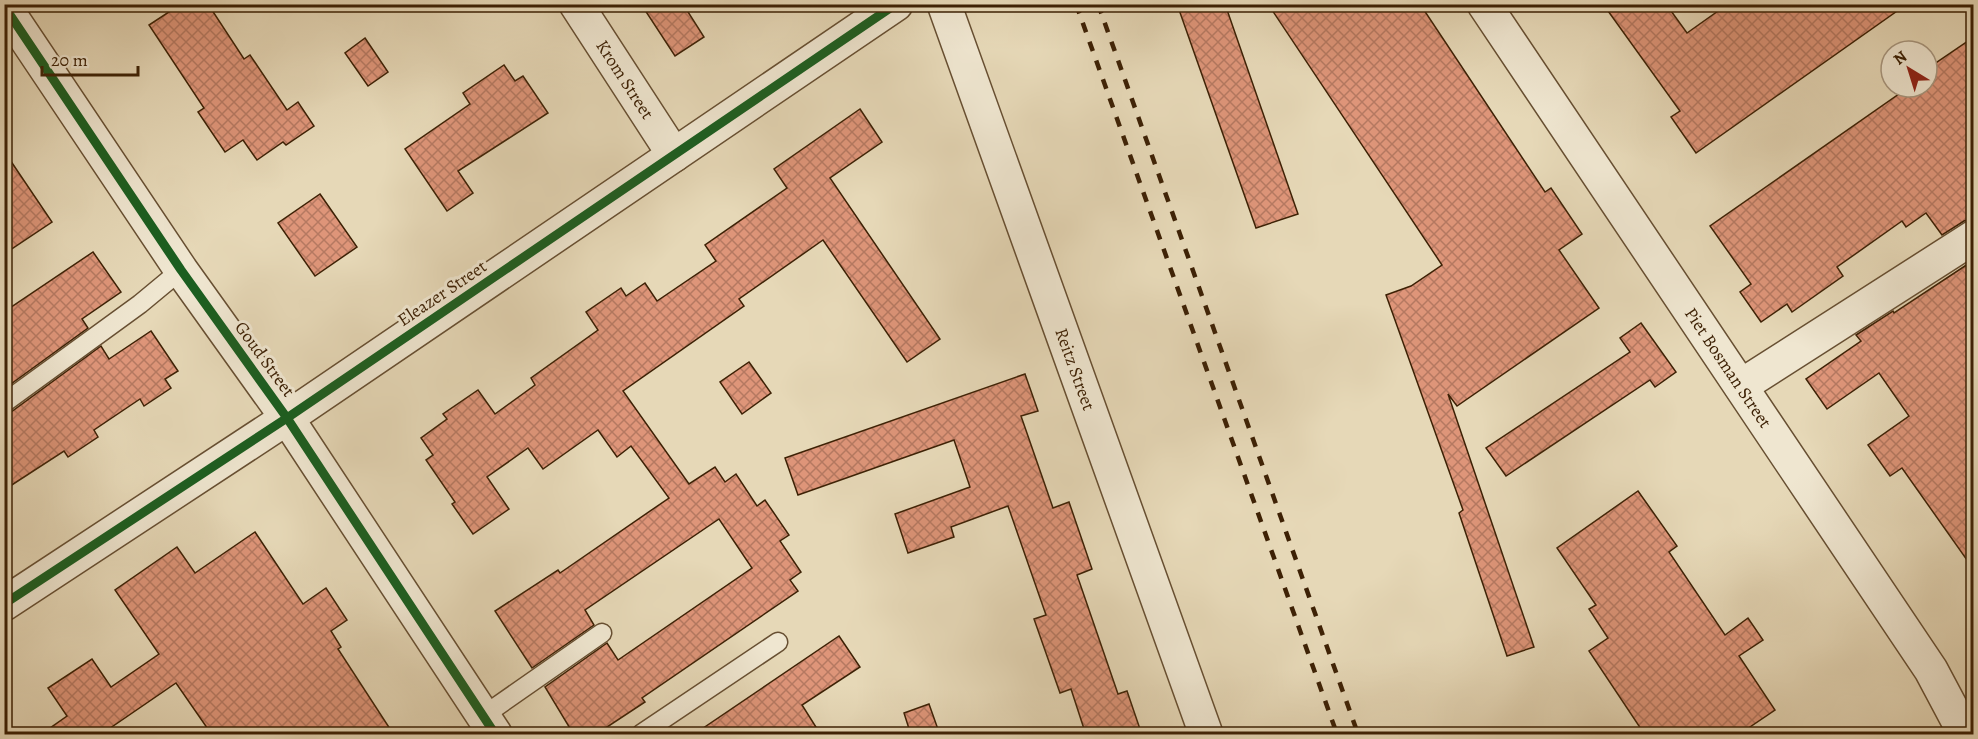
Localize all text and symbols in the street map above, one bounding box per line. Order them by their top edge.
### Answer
street label: Krom Street [590,35,660,124]
scale bar [42,39,138,77]
north arrow [1879,39,1939,99]
text: N [1889,45,1912,70]
text: 20 m [51,48,88,72]
street label: Eleazer Street [393,254,491,332]
street label: Piet Bosman Street [1679,303,1777,433]
street label: Goud Street [229,316,301,402]
street label: Reitz Street [1049,325,1101,414]

